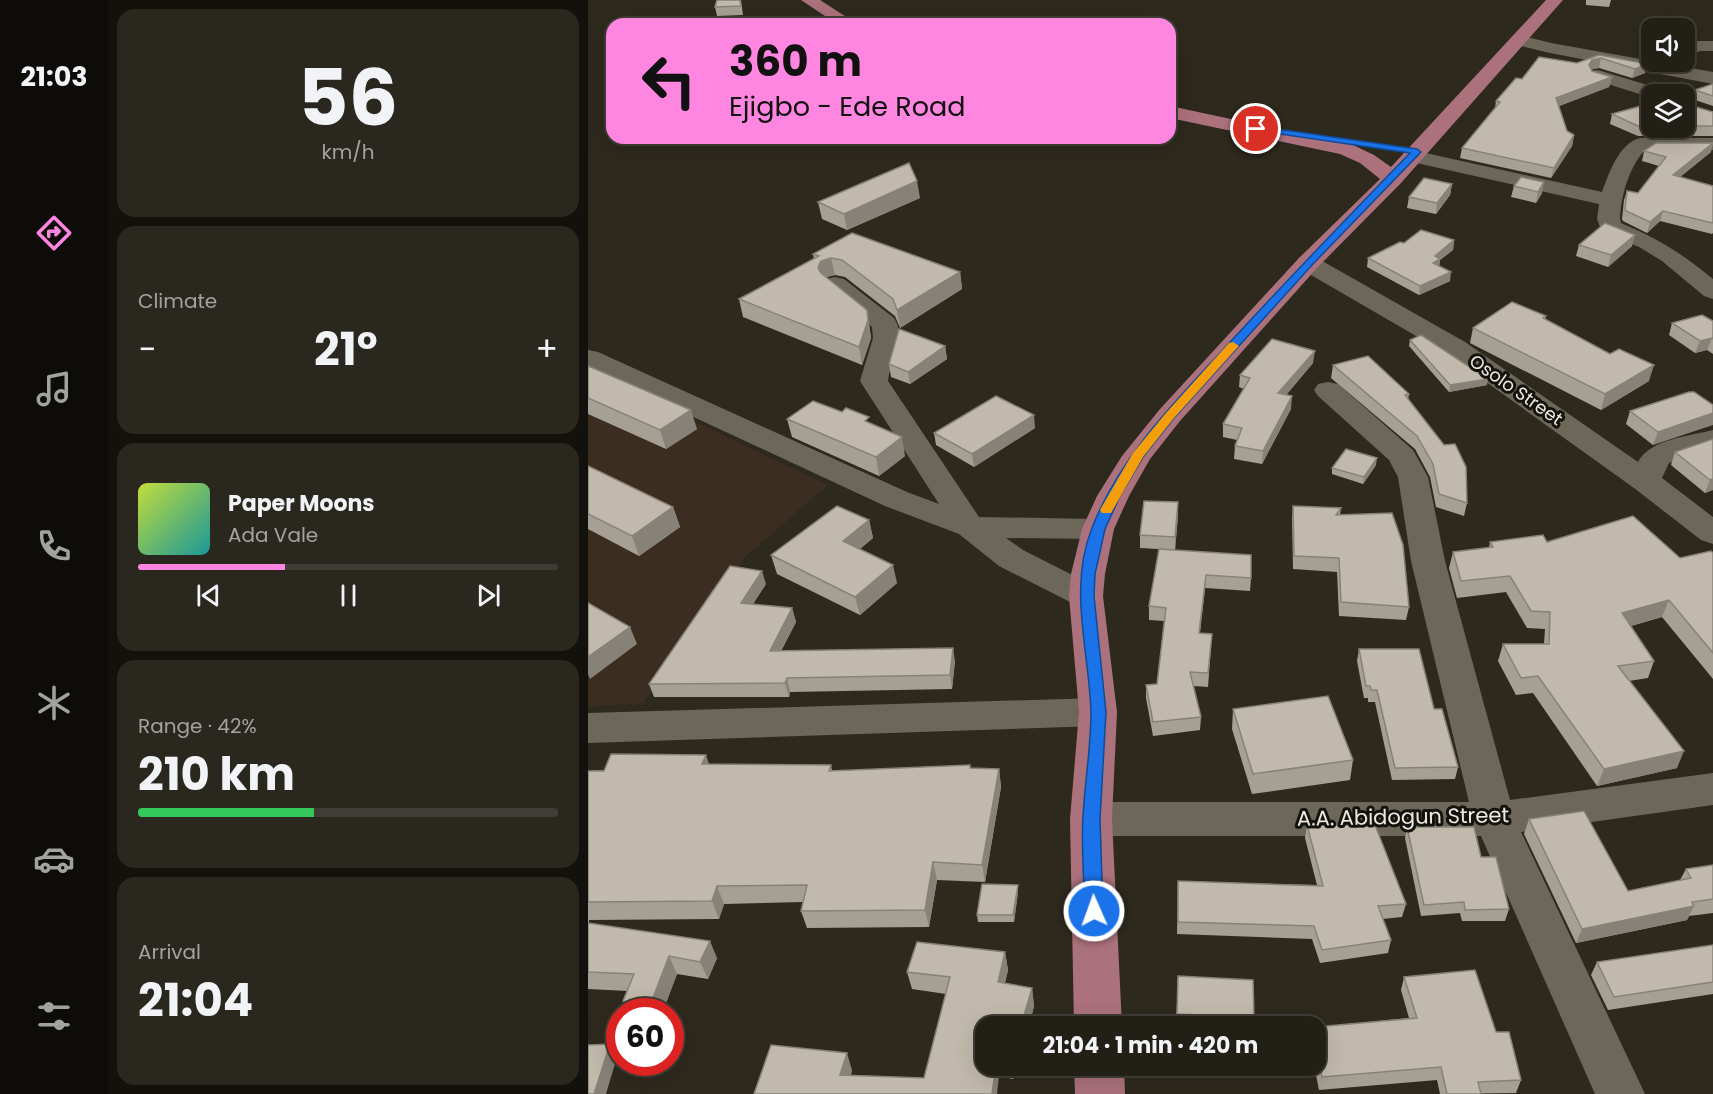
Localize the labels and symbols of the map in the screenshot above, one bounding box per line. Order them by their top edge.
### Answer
pin [1230,103,1281,154]
street label: Osolo Street [1465,348,1568,431]
street label: A.A. Abidogun Street [1297,800,1509,833]
position arrow [1062,879,1126,943]
speed limit sign: 60 [606,998,684,1076]

